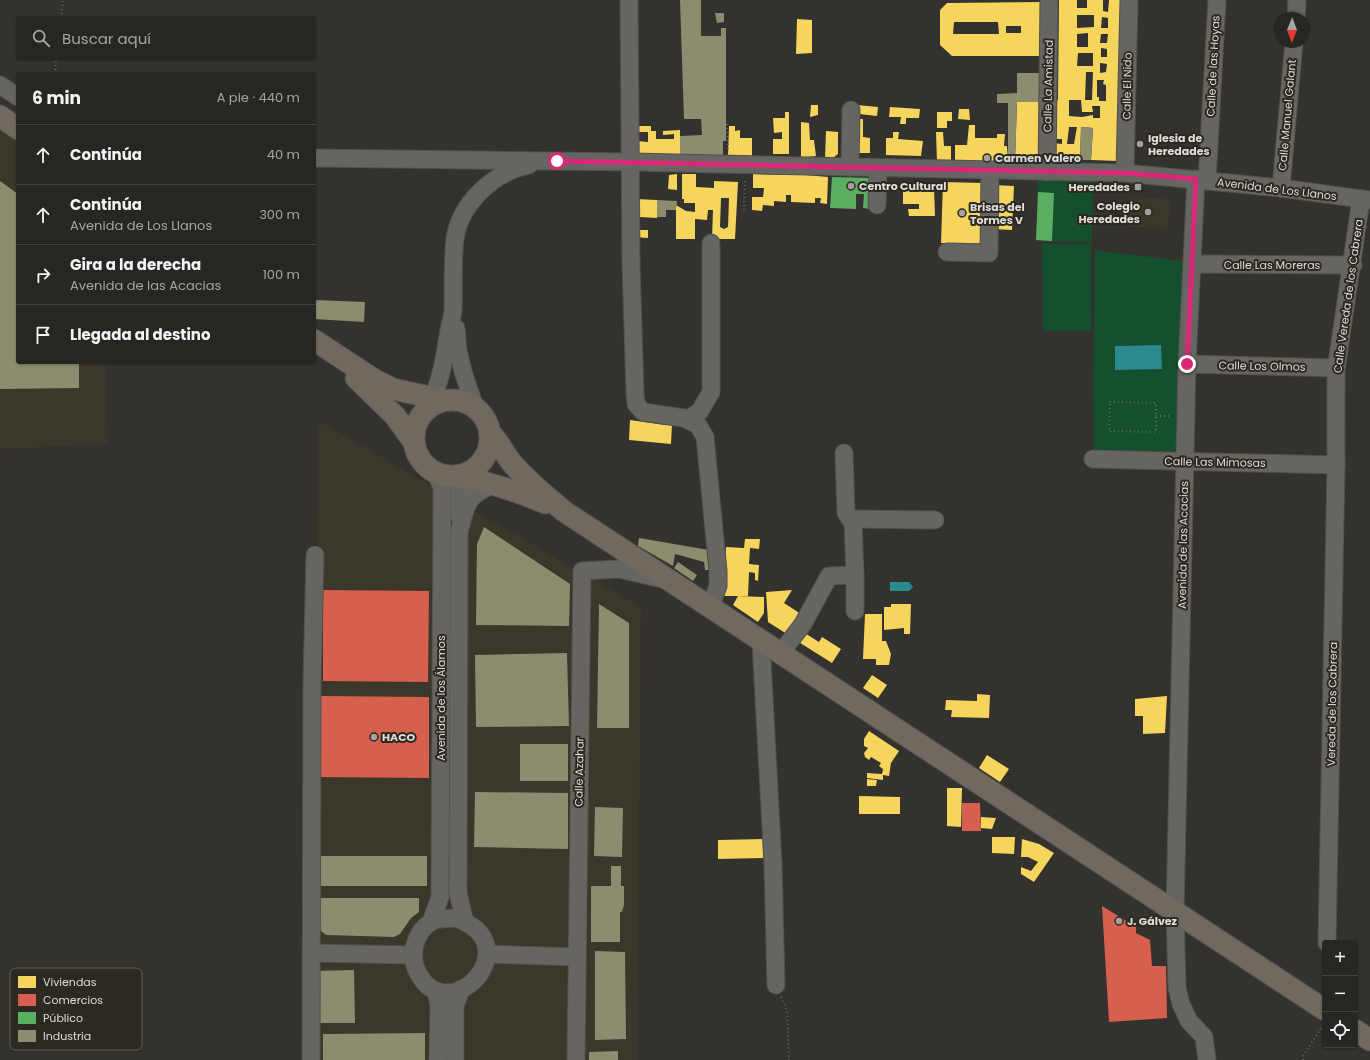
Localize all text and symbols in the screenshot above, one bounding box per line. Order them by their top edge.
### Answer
north arrow [1274,12,1310,48]
street label: Calle de las Hoyas [1202,15,1224,117]
search box [16,16,316,60]
icon: search [30,27,52,49]
text: Buscar aquí [62,28,151,49]
street label: Calle La Amistad [1039,40,1057,132]
street label: Calle El Nido [1118,52,1136,120]
street label: Calle Manuel Galant [1274,59,1300,171]
text: 6 min [32,86,81,110]
text: A pie · 440 m [217,88,300,107]
place label: Iglesia de Heredades [1148,130,1210,159]
marker: Iglesia de Heredades [1135,139,1145,149]
icon: ahead [32,144,54,166]
text: Continúa [70,144,142,165]
text: 40 m [267,145,300,164]
place label: Carmen Valero [995,150,1081,166]
route start [548,152,566,170]
marker: Carmen Valero [982,153,992,163]
street label: Avenida de Los Llanos [1216,174,1338,204]
place label: Centro Cultural [859,178,946,194]
place label: Heredades [1068,179,1130,195]
marker: Centro Cultural [846,181,856,191]
marker: Heredades [1133,182,1143,192]
text: Continúa [70,194,142,215]
place label: Colegio Heredades [1078,198,1140,227]
place label: Brisas del Tormes V [970,199,1025,228]
icon: ahead [32,204,54,226]
text: 300 m [259,205,300,224]
marker: Colegio Heredades [1143,207,1153,217]
marker: Brisas del Tormes V [957,208,967,218]
text: Avenida de Los Llanos [70,216,212,235]
street label: Calle Vereda de los Cabrera [1329,218,1367,374]
text: Gira a la derecha [70,254,201,275]
street label: Calle Las Moreras [1224,257,1321,273]
icon: right [32,264,54,286]
text: 100 m [263,265,300,284]
text: Avenida de las Acacias [70,276,221,295]
icon: arrive [32,324,54,346]
text: Llegada al destino [70,324,211,345]
route end [1178,355,1196,373]
street label: Calle Los Olmos [1218,357,1306,375]
street label: Calle Las Mimosas [1164,453,1266,471]
street label: Avenida de las Acacias [1174,481,1192,609]
street label: Avenida de los Álamos [433,635,449,761]
street label: Vereda de los Cabrera [1323,642,1341,766]
place label: HACO [382,729,416,745]
marker: HACO [369,732,379,742]
street label: Calle Azahar [570,737,588,807]
place label: J. Gálvez [1127,913,1178,929]
marker: J. Gálvez [1114,916,1124,926]
map controls [1322,940,1358,1048]
button: + [1322,940,1358,976]
legend [10,968,142,1050]
text: Viviendas [43,974,97,990]
button: − [1322,976,1358,1012]
text: Comercios [43,992,103,1008]
text: Público [43,1010,83,1026]
button: locate [1322,1012,1358,1048]
text: Industria [43,1028,91,1044]

